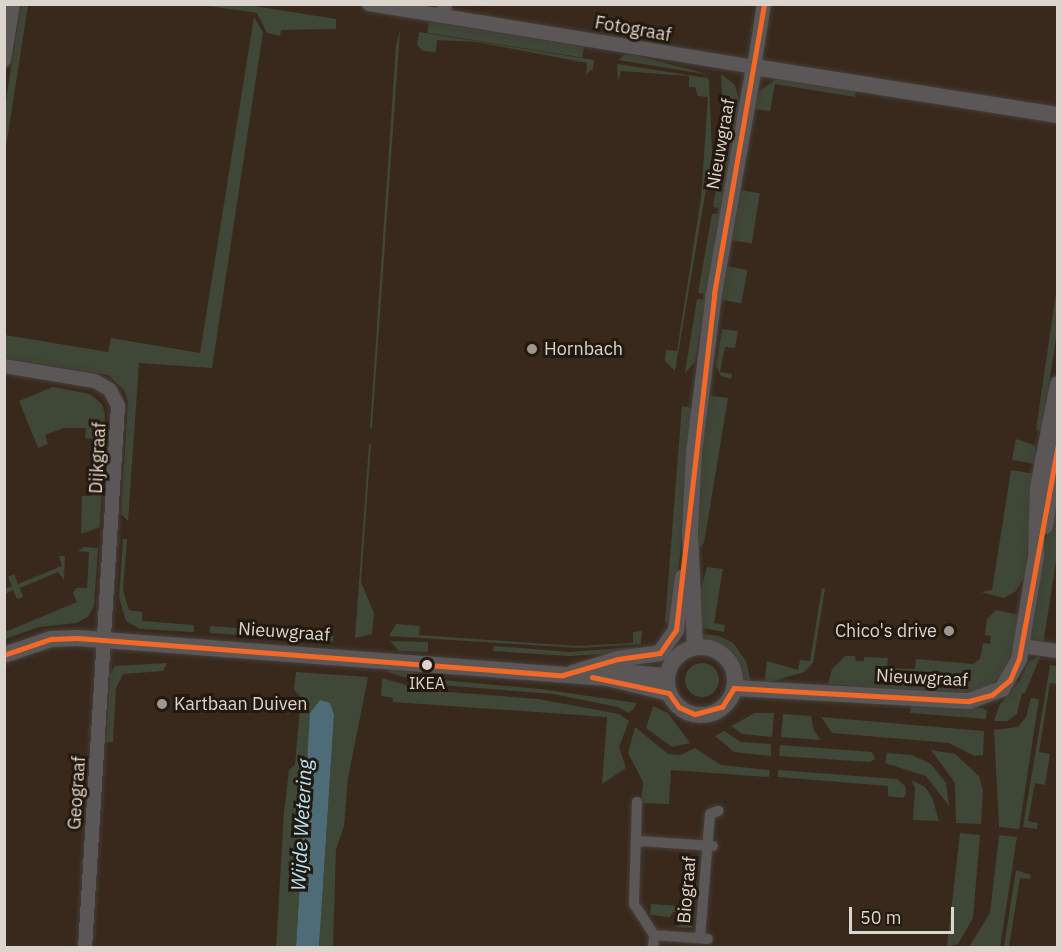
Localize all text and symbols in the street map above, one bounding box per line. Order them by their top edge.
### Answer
street label: Fotograaf [593,12,673,46]
street label: Nieuwgraaf [702,97,740,191]
place label: Hornbach [544,338,623,360]
marker: Hornbach [525,342,539,356]
street label: Dijkgraaf [85,422,111,494]
street label: Nieuwgraaf [237,618,331,646]
place label: Chico's drive [835,620,937,642]
marker: Chico's drive [942,624,956,638]
marker: IKEA [421,659,433,671]
street label: Nieuwgraaf [876,665,968,691]
place label: IKEA [409,673,445,693]
place label: Kartbaan Duiven [174,693,308,715]
marker: Kartbaan Duiven [155,697,169,711]
street label: Geograaf [64,756,90,830]
water label: Wijde Wetering [286,759,316,891]
street label: Biograaf [673,855,701,925]
scale bar [852,895,957,933]
text: 50 m [860,906,902,929]

